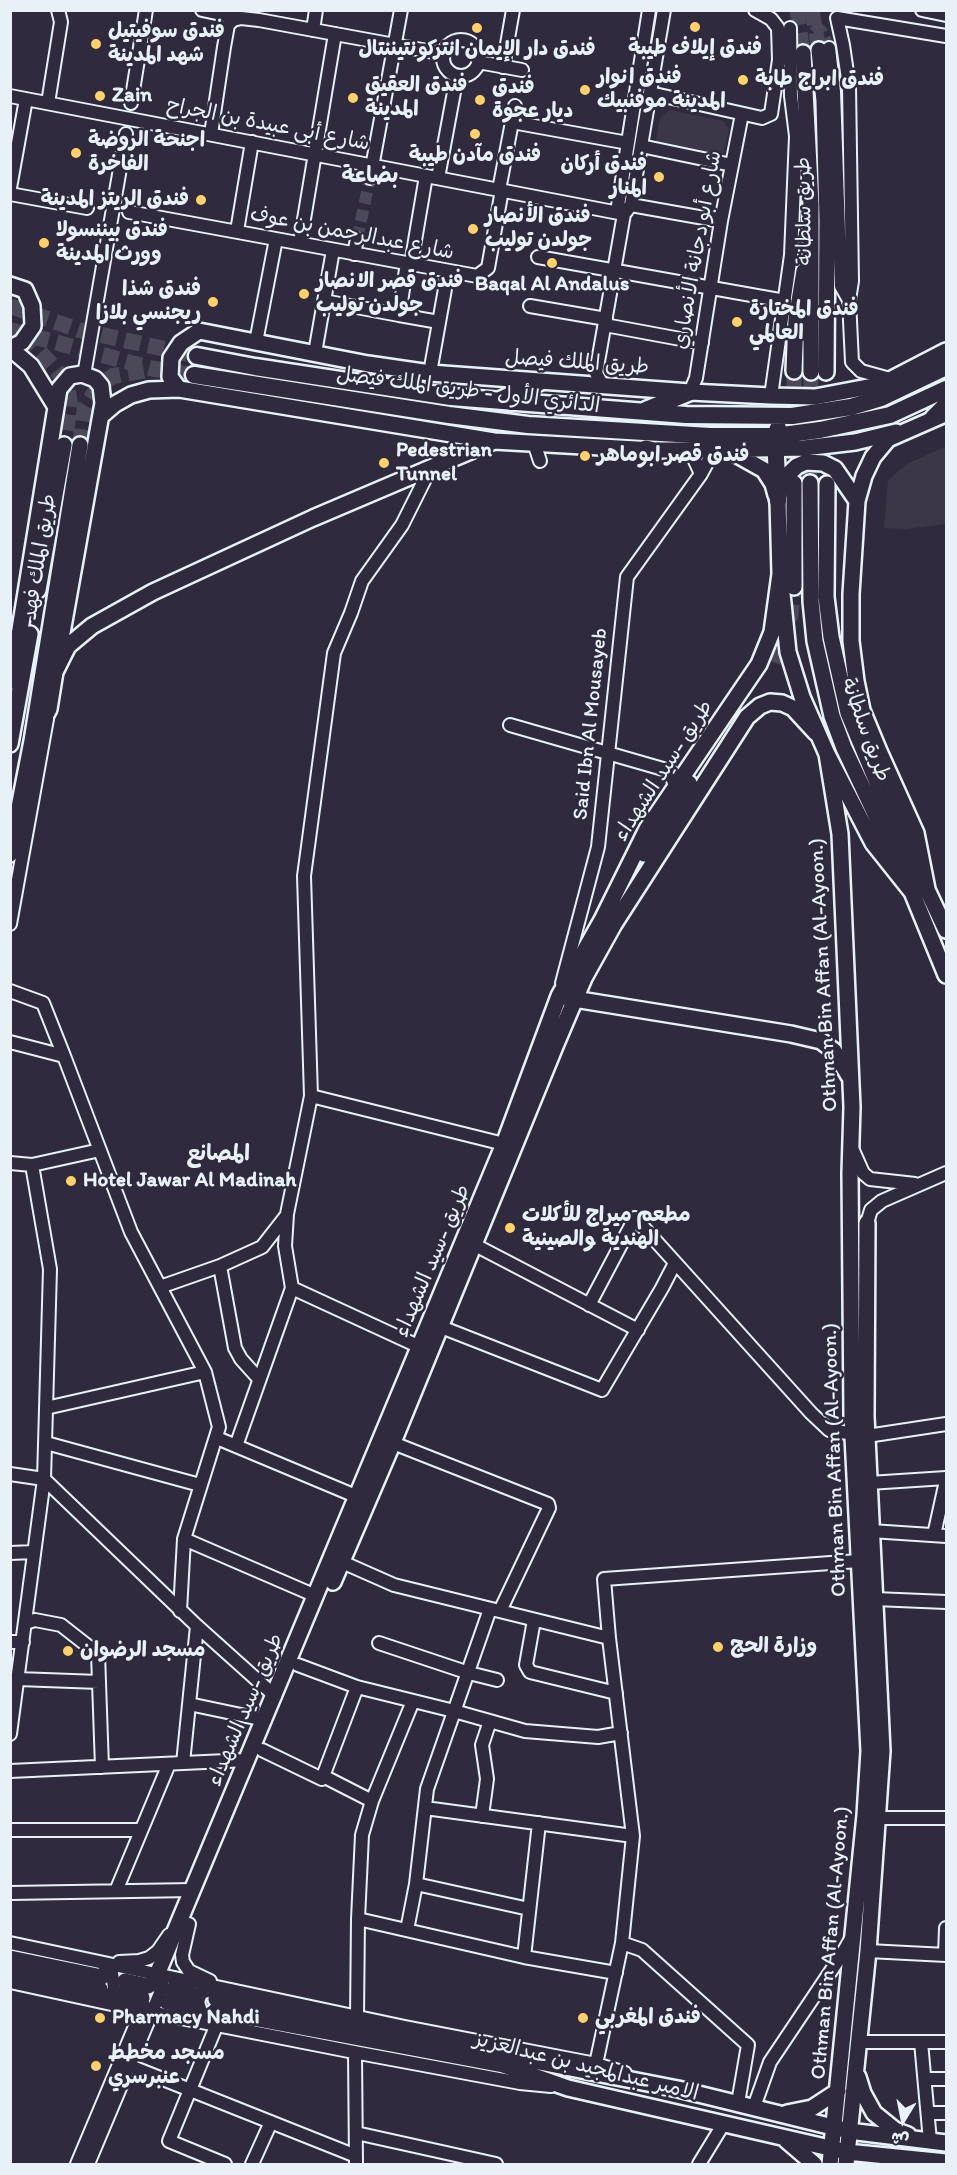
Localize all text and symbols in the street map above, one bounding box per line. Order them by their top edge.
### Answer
place label: فندق سوفيتيل شهد المدينة [108,19,225,69]
marker: فندق إيلاف طيبة [688,20,702,34]
marker: فندق دار الإيمان انتركونتيننتال [470,21,484,35]
place label: فندق إيلاف طيبة [628,36,762,62]
marker: فندق سوفيتيل شهد المدينة [89,37,103,51]
place label: فندق دار الإيمان انتركونتيننتال [358,37,596,63]
place label: فندق انوار المدينة موفنبيك [597,65,726,115]
place label: فندق ابراج طابة [755,67,884,93]
place label: فندق العقيق المدينة [365,73,467,123]
marker: فندق ابراج طابة [736,73,750,87]
place label: فندق ديار عجوة [492,75,573,125]
place label: Zain [112,83,152,109]
marker: فندق انوار المدينة موفنبيك [578,83,592,97]
marker: Zain [93,89,107,103]
marker: فندق العقيق المدينة [346,91,360,105]
street label: شارع أبى عبيدة بن الجراح [164,93,372,157]
marker: فندق ديار عجوة [473,93,487,107]
marker: فندق مآدن طيبة [468,127,482,141]
place label: اجنحة الروضة الفاخرة [88,128,205,178]
place label: فندق مآدن طيبة [409,143,541,169]
marker: اجنحة الروضة الفاخرة [69,146,83,160]
street label: شارع أبو دجانة الأنصاري [668,149,728,351]
place label: فندق أركان المنار [561,152,647,202]
street label: طريق سلطانة [791,156,819,266]
district label: بضاعة [342,163,398,189]
marker: فندق أركان المنار [652,170,666,184]
place label: فندق الريتز المدينة [41,187,189,213]
marker: فندق الريتز المدينة [194,193,208,207]
street label: شارع عبدالرحمن بن عوف [248,202,456,266]
place label: فندق الأنصار جولدن توليب [485,204,592,254]
place label: فندق بيننسولا وورث المدينة [56,218,168,268]
marker: فندق الأنصار جولدن توليب [466,222,480,236]
marker: فندق بيننسولا وورث المدينة [37,236,51,250]
marker: Baqal Al Andalus [545,256,559,270]
place label: فندق قصر الانصار جولدن توليب [316,269,463,319]
place label: Baqal Al Andalus [475,272,629,298]
place label: فندق شذا ريجنسي بلازا [96,277,201,327]
marker: فندق قصر الانصار جولدن توليب [297,287,311,301]
marker: فندق شذا ريجنسي بلازا [206,295,220,309]
place label: فندق المختارة العالمي [749,297,859,347]
marker: فندق المختارة العالمي [730,315,744,329]
street label: طريق الملك فيصل [504,345,650,381]
street label: الدائري الأول - طريق الملك فيصل [335,362,601,420]
place label: Pedestrian Tunnel [396,438,492,488]
place label: فندق قصر ابوماهر [597,443,749,469]
marker: فندق قصر ابوماهر [578,449,592,463]
marker: Pedestrian Tunnel [377,456,391,470]
street label: طريق الملك فهد [18,492,62,622]
street label: Said Ibn Al Mousayeb [568,627,614,821]
street label: طريق سلطانة [835,675,895,785]
street label: طريق -سيد الشهداء [609,696,719,846]
street label: Othman Bin Affan (Al-Ayoon.) [804,837,844,1113]
district label: المصانع [186,1141,250,1167]
place label: Hotel Jawar Al Madinah [83,1168,297,1194]
marker: Hotel Jawar Al Madinah [64,1174,78,1188]
street label: طريق -سيد الشهداء [390,1181,476,1341]
place label: مطعم ميراج للأكلات الهندية والصينية [522,1203,691,1253]
marker: مطعم ميراج للأكلات الهندية والصينية [503,1221,517,1235]
street label: Othman Bin Affan (Al-Ayoon.) [818,1323,852,1597]
street label: طريق -سيد الشهداء [203,1630,289,1790]
place label: وزارة الحج [730,1634,817,1660]
place label: مسجد الرضوان [80,1638,206,1664]
marker: وزارة الحج [711,1640,725,1654]
marker: مسجد الرضوان [61,1644,75,1658]
street label: Othman Bin Affan (Al-Ayoon.) [807,1805,855,2081]
place label: Pharmacy Nahdi [112,2005,260,2031]
place label: فندق المغربي [595,2005,701,2031]
marker: Pharmacy Nahdi [93,2011,107,2025]
marker: فندق المغربي [576,2011,590,2025]
street label: الامير عبدالمجيد بن عبدالعزيز [471,2027,701,2107]
place label: مسجد مخطط عنبرسري [108,2041,225,2091]
marker: مسجد مخطط عنبرسري [89,2059,103,2073]
north arrow [873,2091,933,2151]
text: ش [889,2128,910,2150]

